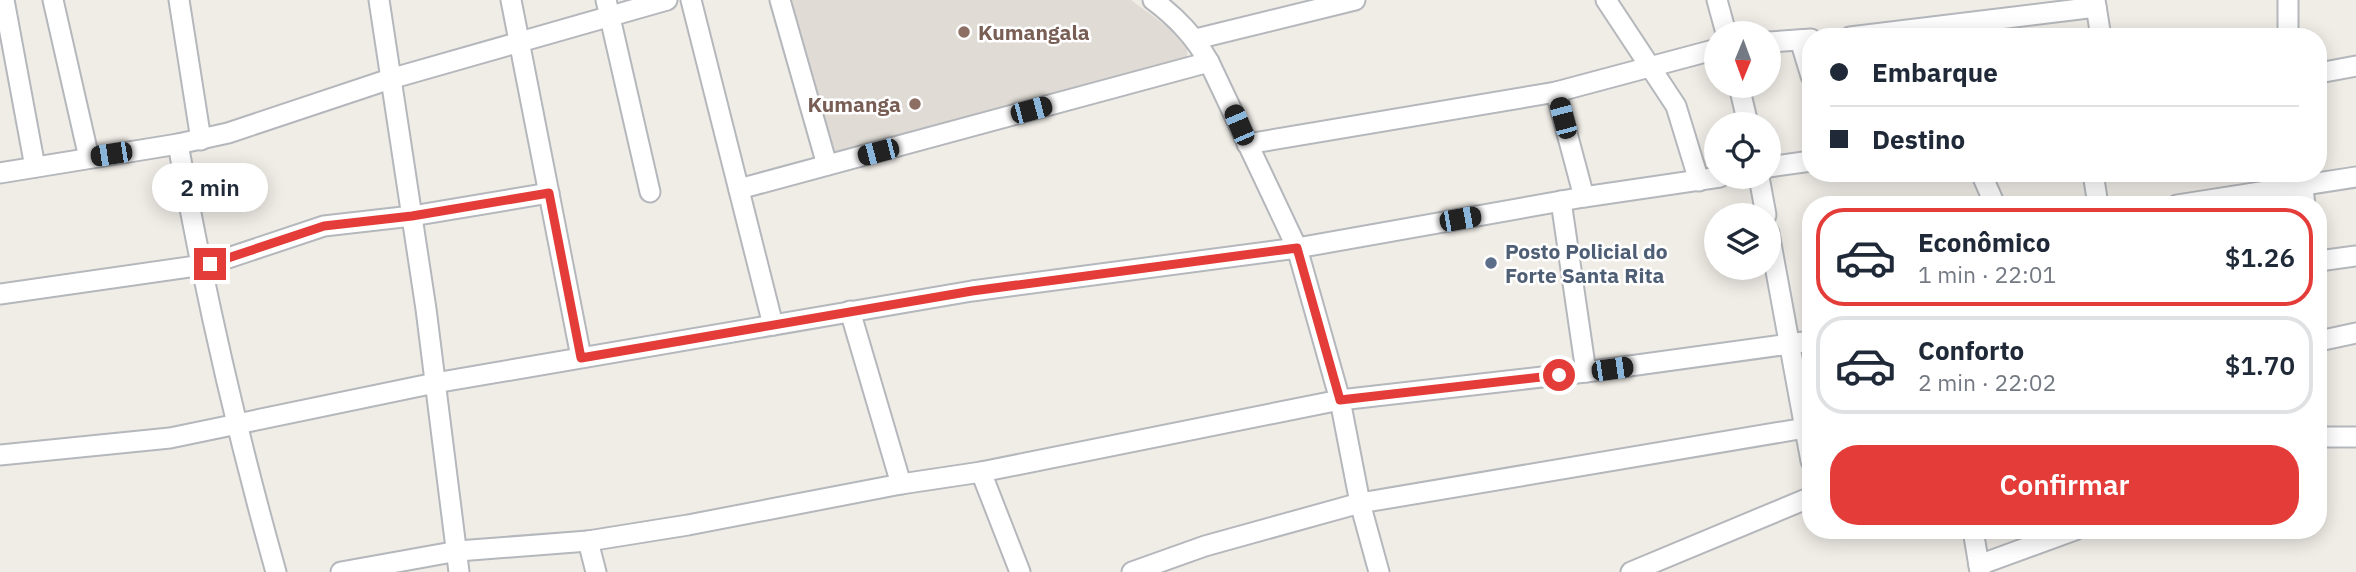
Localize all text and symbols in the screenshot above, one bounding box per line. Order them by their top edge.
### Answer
place label: Kumangala [978,18,1090,46]
north arrow [1704,21,1782,98]
map controls [1704,21,1781,280]
marker: Kumangala [956,24,972,40]
text: Embarque [1872,55,1998,89]
place label: Kumanga [808,90,901,118]
car [1008,94,1055,126]
car [1548,95,1579,141]
marker: Kumanga [907,96,923,112]
car [1222,102,1257,148]
button: locate [1704,112,1781,189]
text: Destino [1872,122,1965,156]
car [855,136,902,168]
car [89,140,134,168]
callout: 2 min [152,162,268,212]
text: 2 min [180,172,240,202]
button: layers [1704,203,1781,280]
car [1438,205,1483,233]
text: Econômico [1918,225,2050,259]
icon: car [1834,226,1897,289]
place label: Posto Policial do Forte Santa Rita [1505,237,1668,289]
text: $1.26 [2225,240,2295,274]
route end [194,248,226,280]
marker: Posto Policial do Forte Santa Rita [1483,255,1499,271]
text: 1 min · 22:01 [1918,259,2056,289]
text: Conforto [1918,333,2024,367]
icon: car [1834,334,1897,397]
text: $1.70 [2225,348,2295,382]
car [1590,356,1635,382]
route start [1543,359,1575,391]
text: 2 min · 22:02 [1918,367,2056,397]
button: Confirmar [1830,445,2299,525]

